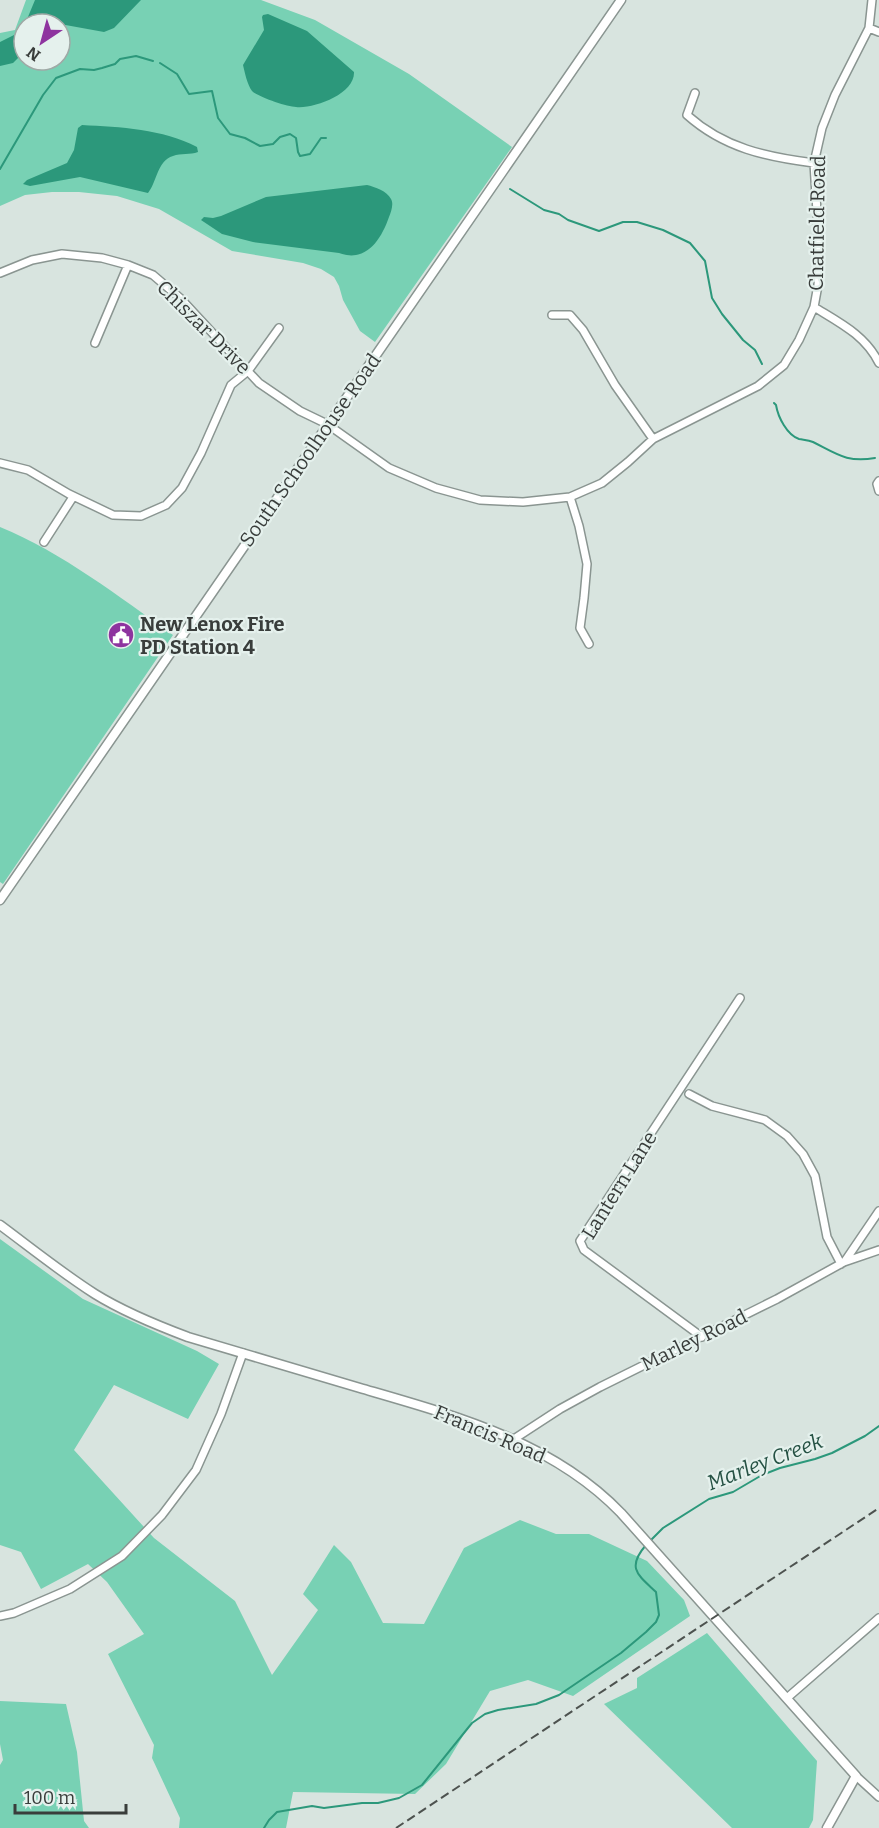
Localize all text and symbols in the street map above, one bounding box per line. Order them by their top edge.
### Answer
north arrow [12,12,72,72]
text: N [23,42,44,65]
street label: Chatfield Road [804,155,830,291]
street label: Chiszar Drive [152,275,256,379]
street label: South Schoolhouse Road [234,349,386,551]
place label: New Lenox Fire PD Station 4 [140,612,284,659]
public building icon: New Lenox Fire PD Station 4 [106,620,136,650]
street label: Lantern Lane [576,1127,662,1243]
street label: Marley Road [637,1304,751,1376]
street label: Francis Road [430,1400,550,1468]
water label: Marley Creek [703,1428,827,1496]
scale bar [15,1777,126,1815]
text: 100 m [24,1787,75,1809]

